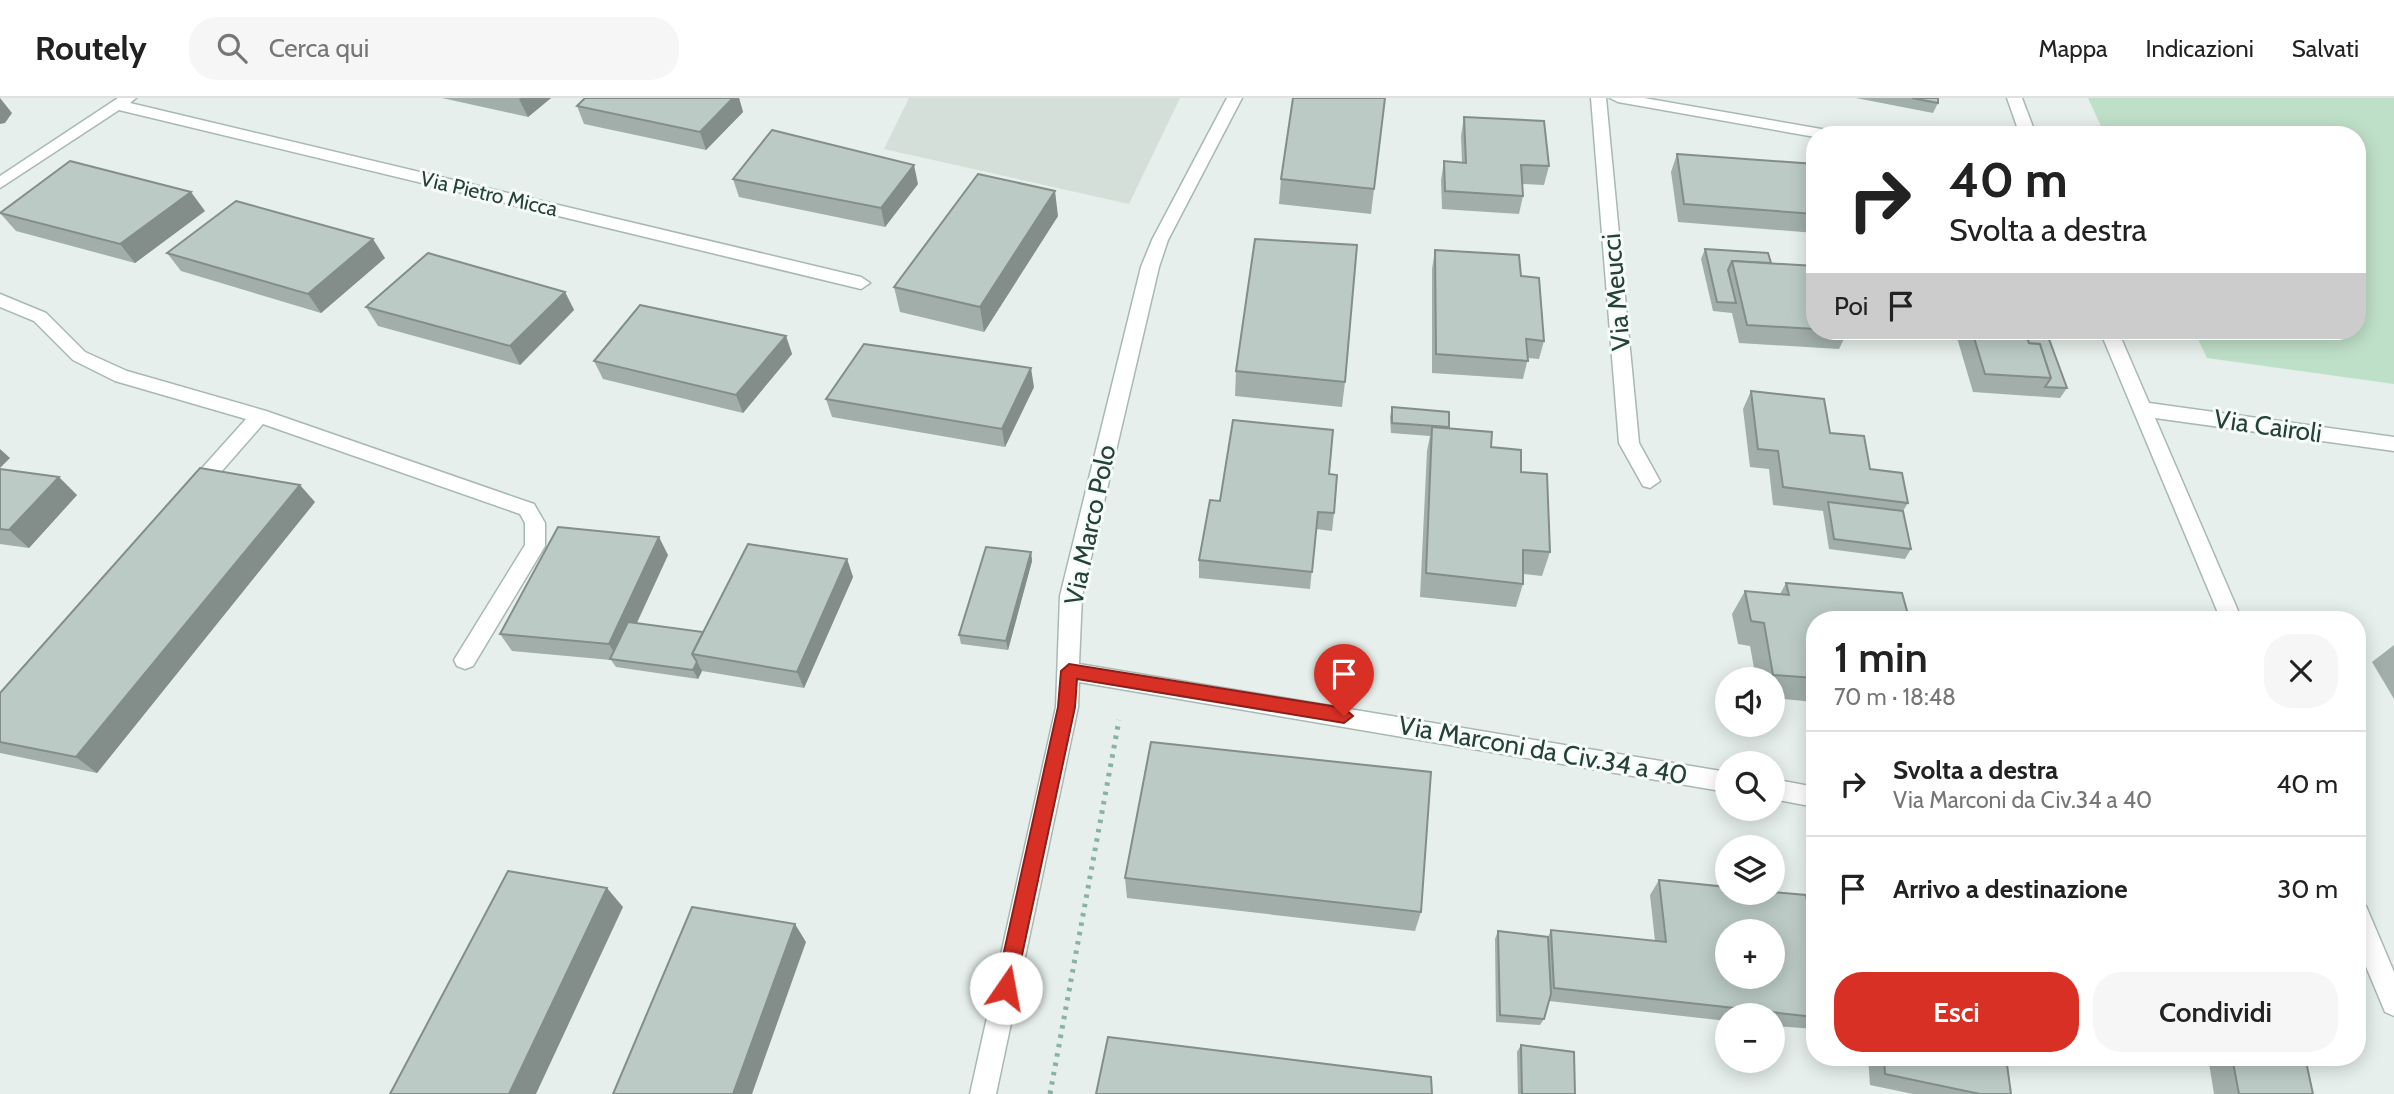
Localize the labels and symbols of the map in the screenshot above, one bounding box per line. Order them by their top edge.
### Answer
street label: Via Pietro Micca [418,166,560,221]
street label: Via Meucci [1595,232,1637,352]
street label: Via Cairoli [2212,403,2324,449]
street label: Via Marco Polo [1057,442,1123,608]
pin [1314,644,1374,716]
street label: Via Marconi da Civ.34 a 40 [1396,709,1690,791]
position arrow [969,951,1043,1025]

